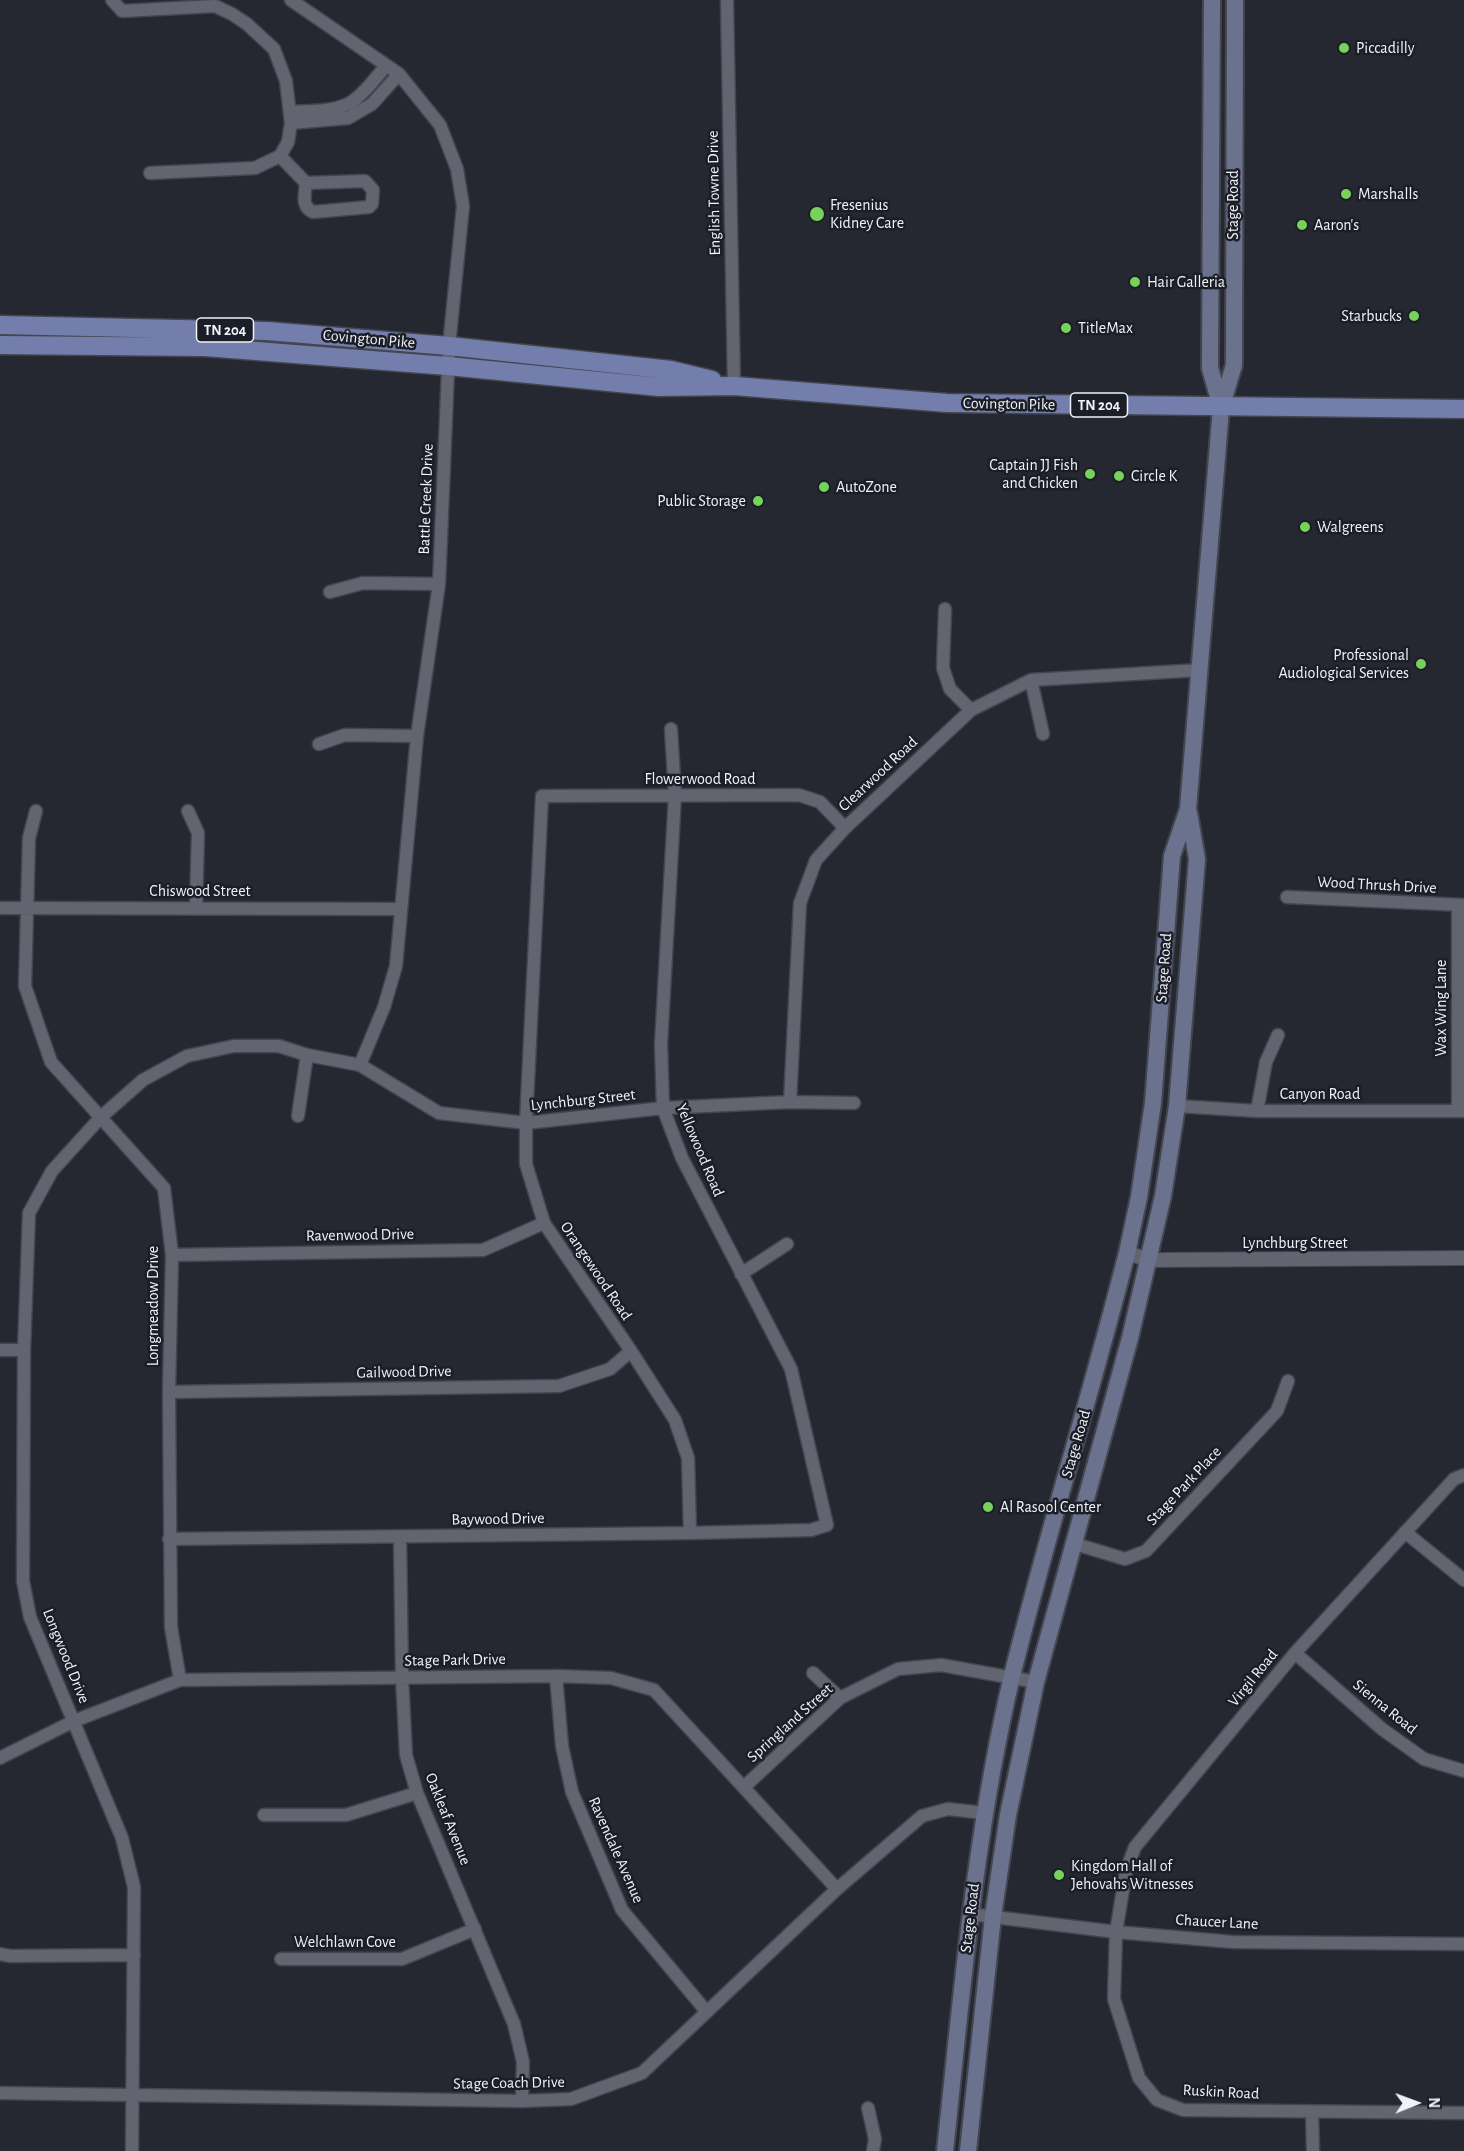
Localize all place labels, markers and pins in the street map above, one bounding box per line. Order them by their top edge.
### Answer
place label: Piccadilly [1356,38,1415,58]
marker: Piccadilly [1337,41,1351,55]
place label: Marshalls [1358,184,1418,204]
marker: Marshalls [1339,187,1353,201]
place label: Fresenius Kidney Care [830,195,904,233]
marker: Fresenius Kidney Care [808,205,826,223]
place label: Aaron's [1314,215,1359,235]
marker: Aaron's [1295,218,1309,232]
place label: Hair Galleria [1147,272,1225,292]
marker: Hair Galleria [1128,275,1142,289]
place label: Starbucks [1341,306,1402,326]
marker: Starbucks [1407,309,1421,323]
place label: TitleMax [1078,318,1133,338]
marker: TitleMax [1059,321,1073,335]
place label: Captain JJ Fish and Chicken [989,455,1078,493]
place label: Circle K [1131,466,1177,486]
marker: Captain JJ Fish and Chicken [1083,467,1097,481]
marker: Circle K [1112,469,1126,483]
place label: AutoZone [836,477,897,497]
marker: AutoZone [817,480,831,494]
place label: Public Storage [657,491,746,511]
marker: Public Storage [751,494,765,508]
place label: Walgreens [1317,517,1384,537]
marker: Walgreens [1298,520,1312,534]
place label: Professional Audiological Services [1278,645,1409,683]
marker: Professional Audiological Services [1414,657,1428,671]
place label: Al Rasool Center [1000,1497,1101,1517]
marker: Al Rasool Center [981,1500,995,1514]
place label: Kingdom Hall of Jehovahs Witnesses [1071,1856,1194,1894]
marker: Kingdom Hall of Jehovahs Witnesses [1052,1868,1066,1882]

